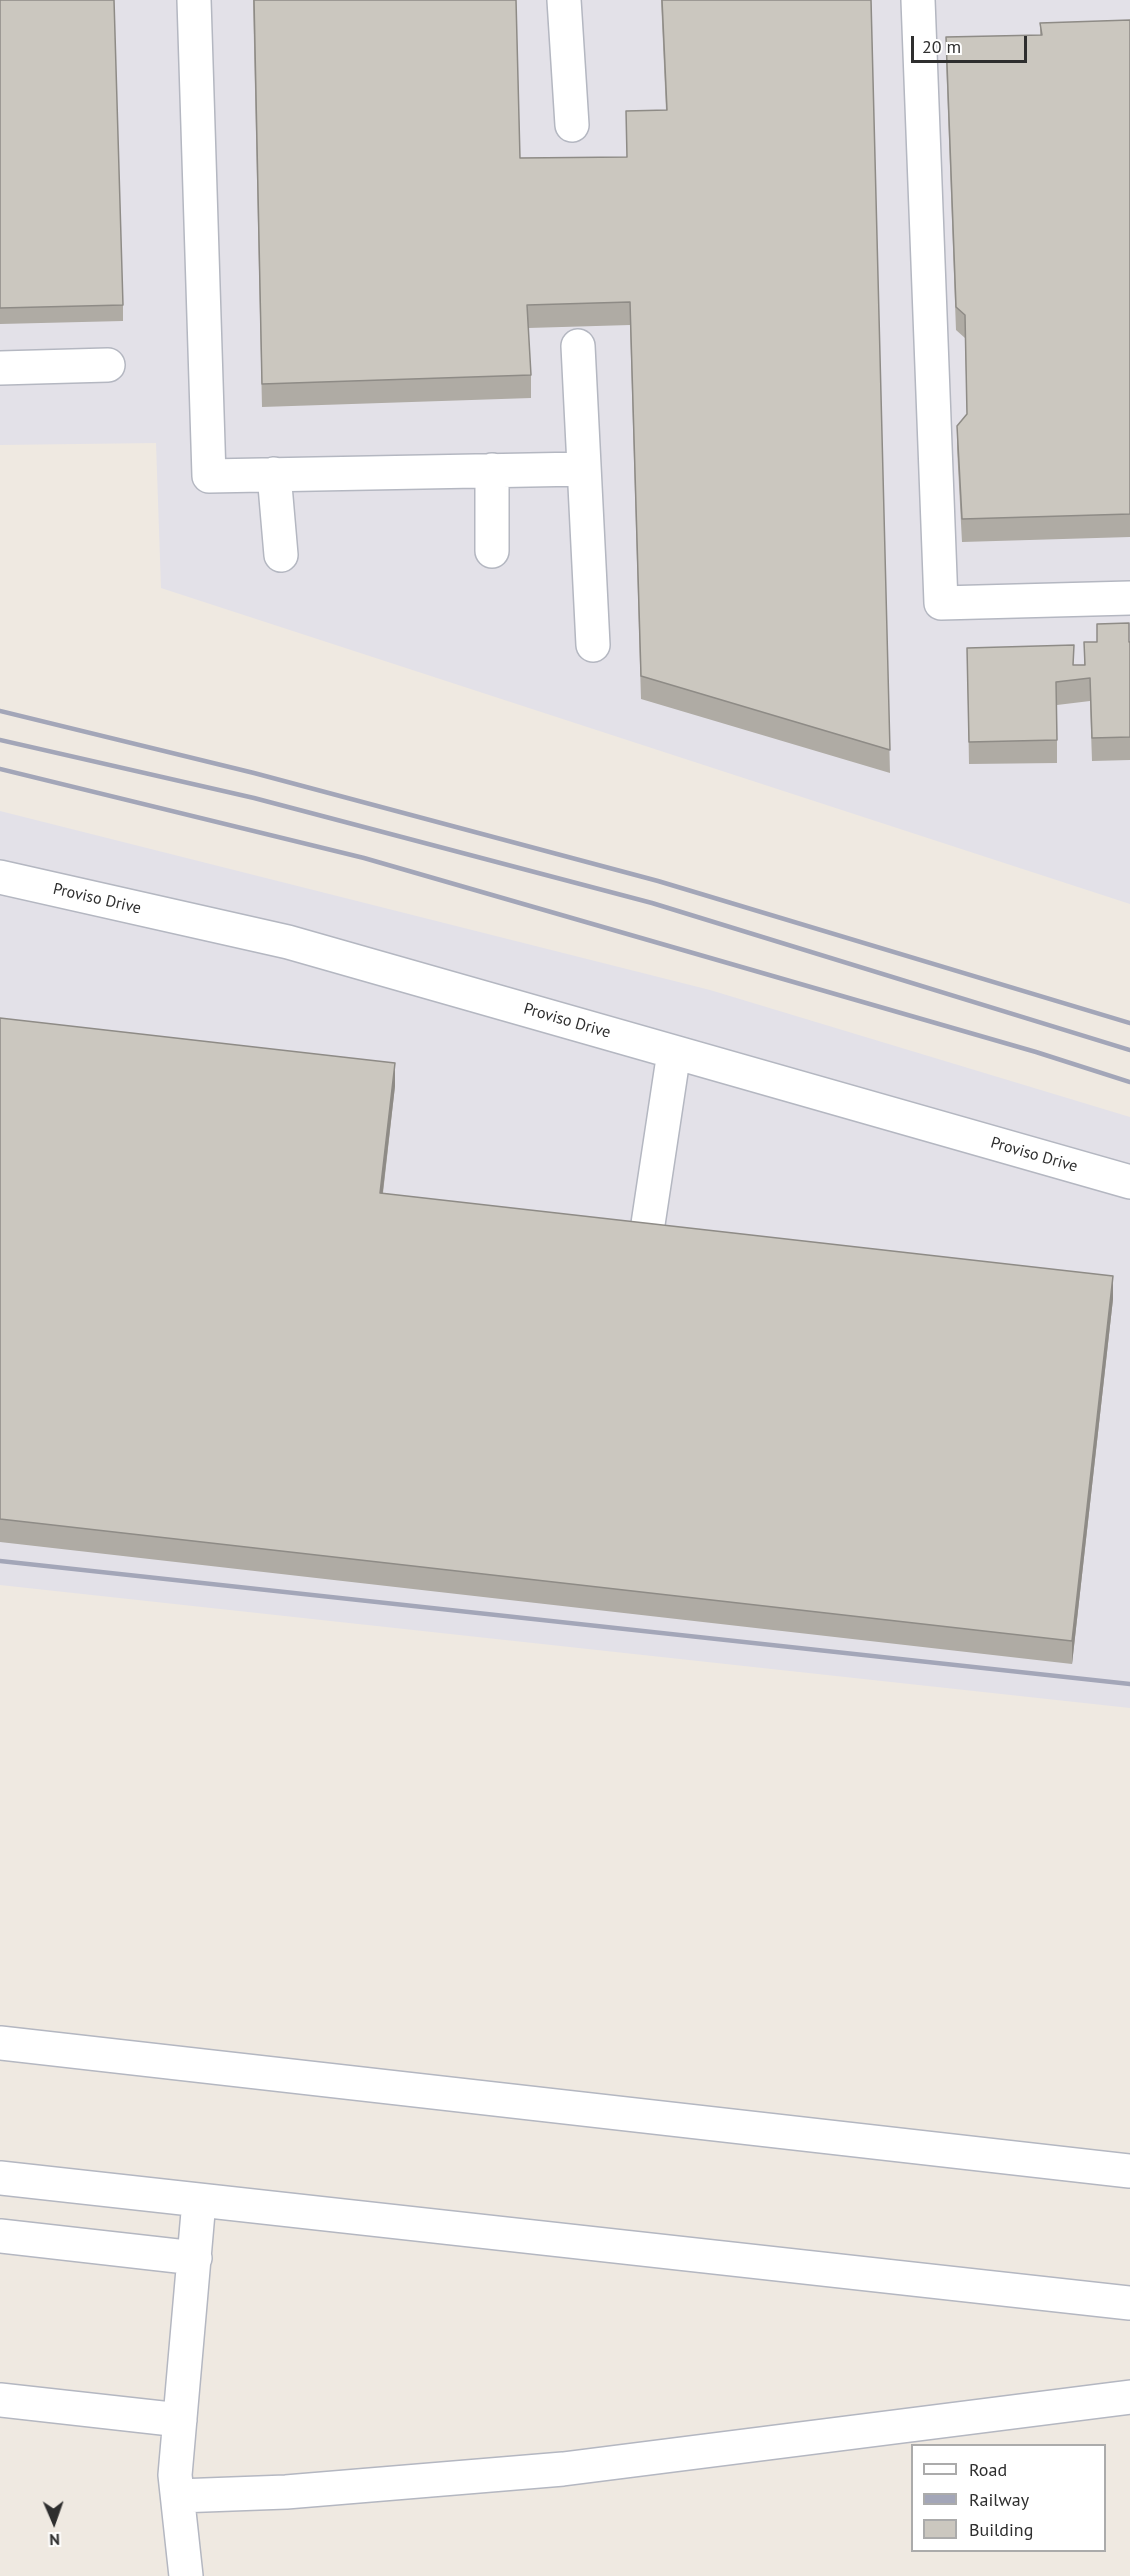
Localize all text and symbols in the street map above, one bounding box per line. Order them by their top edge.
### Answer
scale bar [914,24,1030,62]
text: 20 m [922,35,961,58]
street label: Proviso Drive [51,880,143,918]
street label: Proviso Drive [521,999,613,1043]
street label: Proviso Drive [988,1133,1080,1177]
legend [911,2444,1106,2552]
text: Road [969,2458,1007,2481]
text: Railway [969,2488,1029,2511]
north arrow [24,2492,84,2552]
text: Building [969,2518,1033,2541]
text: N [49,2530,60,2550]

